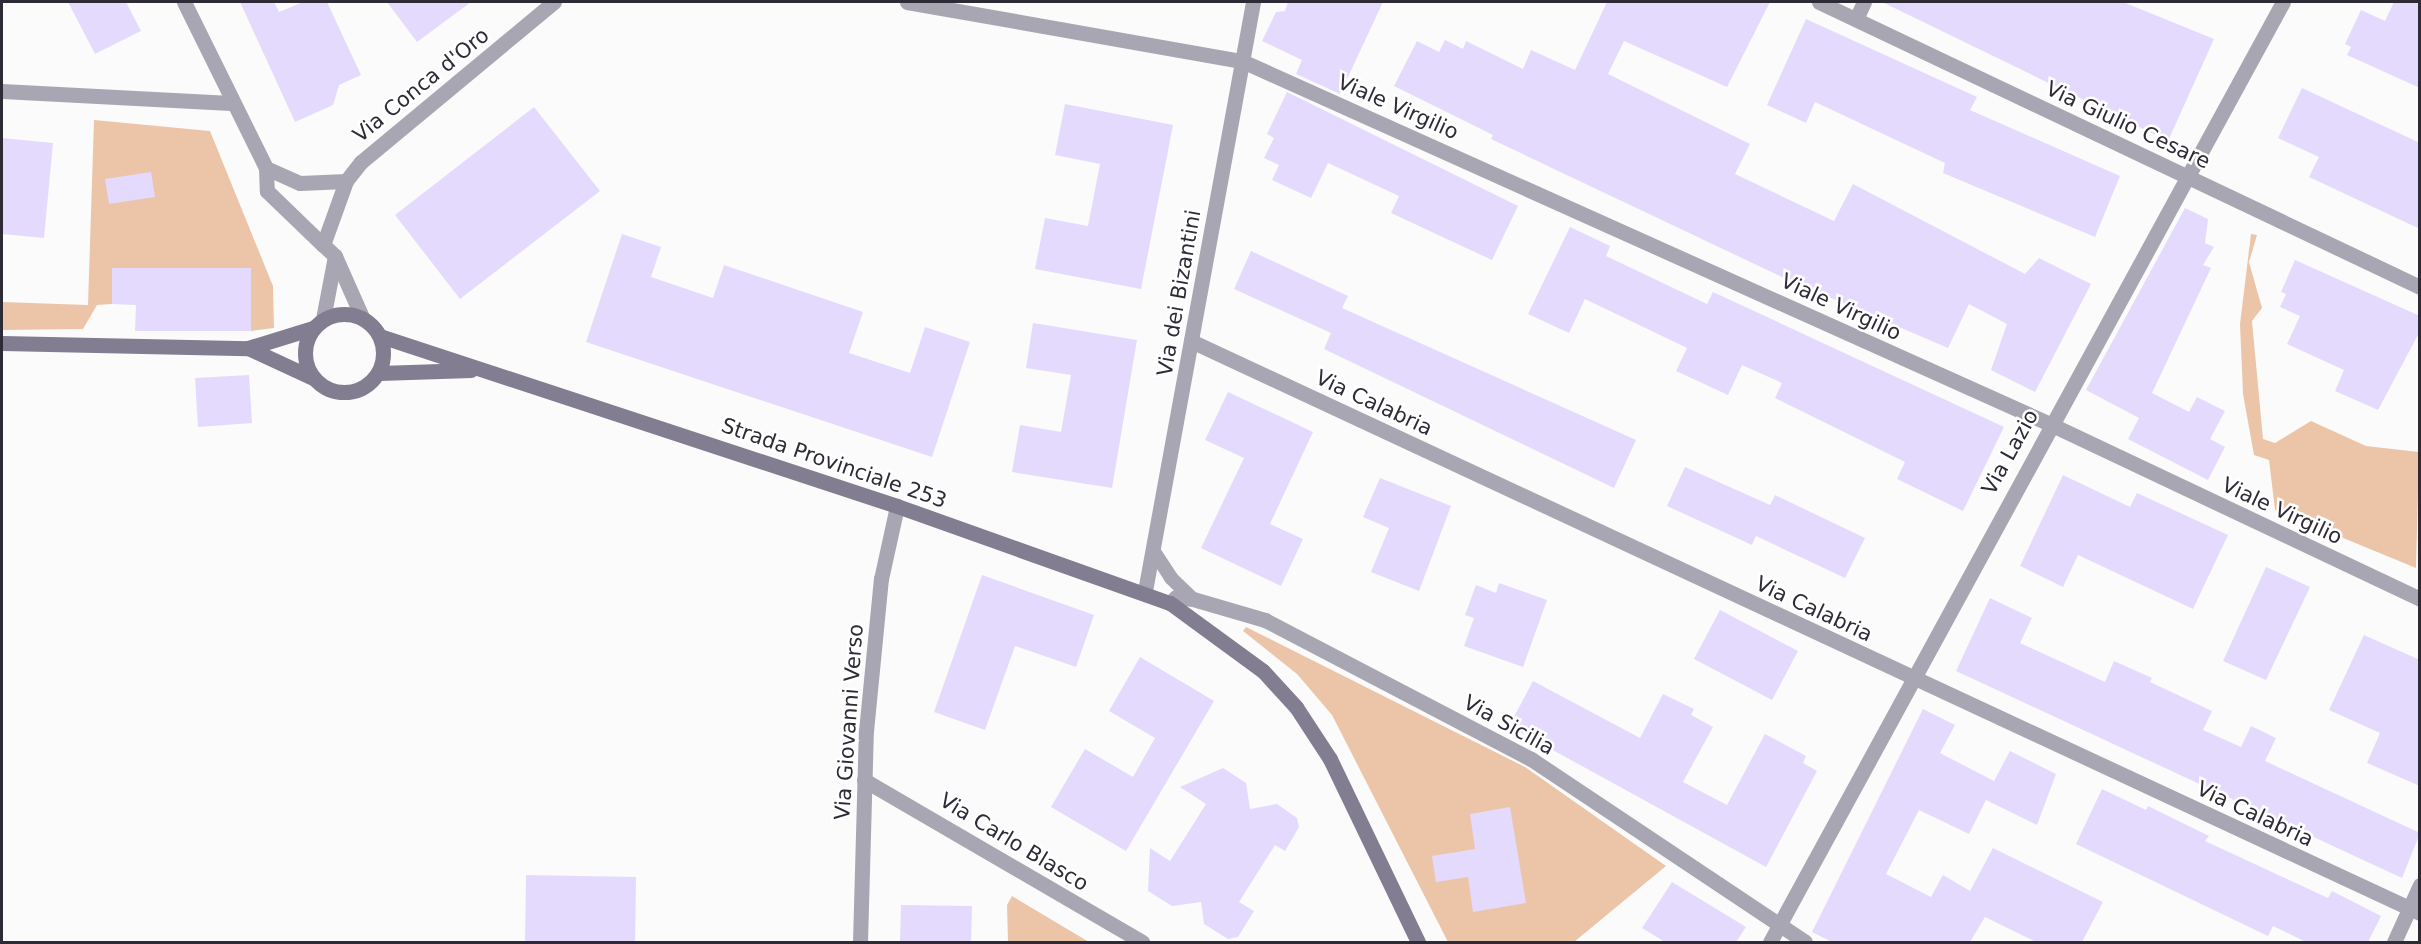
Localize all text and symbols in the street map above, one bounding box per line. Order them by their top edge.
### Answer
street label: Via Conca d'Oro [348,22,494,148]
street label: Viale Virgilio [1334,69,1462,145]
street label: Via Giulio Cesare [2042,76,2214,174]
street label: Via dei Bizantini [1152,208,1206,378]
street label: Viale Virgilio [1777,268,1905,346]
street label: Via Calabria [1311,365,1437,441]
street label: Via Lazio [1976,405,2044,499]
street label: Strada Provinciale 253 [718,413,950,513]
street label: Viale Virgilio [2218,472,2346,550]
street label: Via Calabria [1751,571,1877,647]
street label: Via Giovanni Verso [830,623,868,821]
street label: Via Sicilia [1459,690,1559,760]
street label: Via Calabria [2192,776,2318,852]
street label: Via Carlo Blasco [935,788,1093,896]

